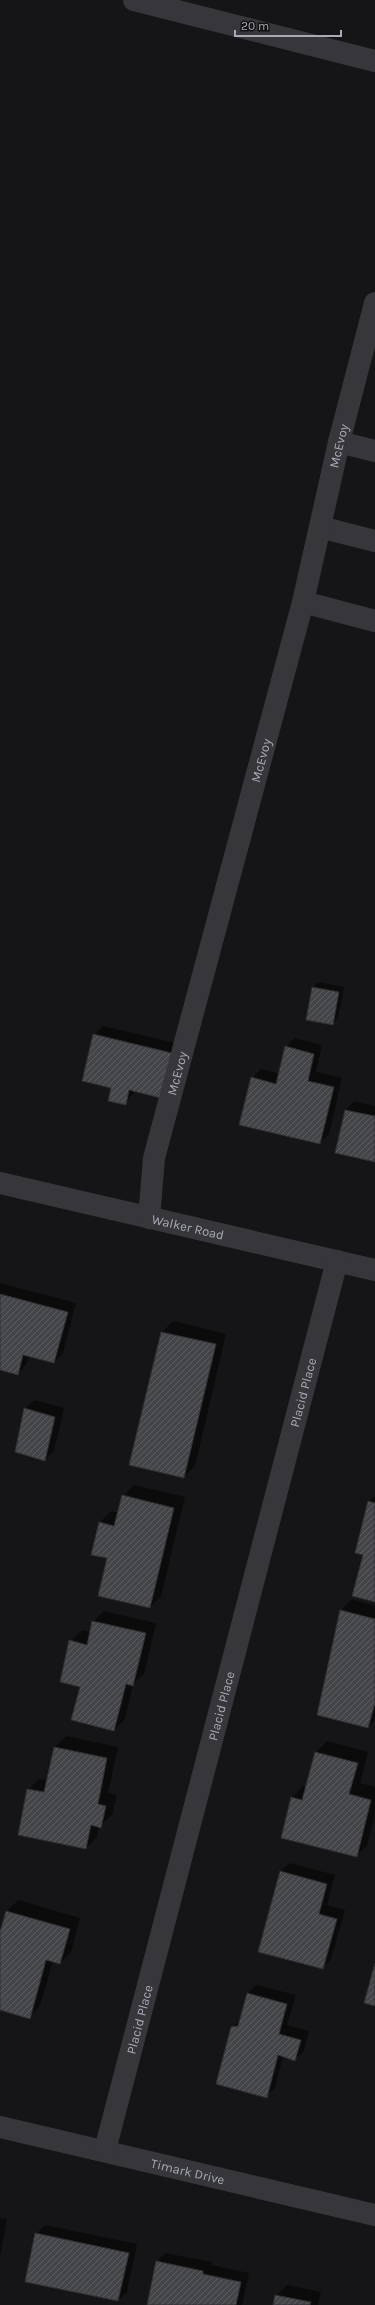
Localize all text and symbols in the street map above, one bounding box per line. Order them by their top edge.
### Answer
scale bar [235,12,341,38]
text: 20 m [241,19,269,33]
street label: McEvoy [326,422,351,469]
street label: McEvoy [248,737,274,784]
street label: McEvoy [164,1050,190,1097]
street label: Walker Road [150,1211,226,1243]
street label: Placid Place [287,1356,319,1429]
street label: Placid Place [205,1670,238,1742]
street label: Placid Place [123,1983,156,2056]
street label: Timark Drive [149,2156,226,2188]

